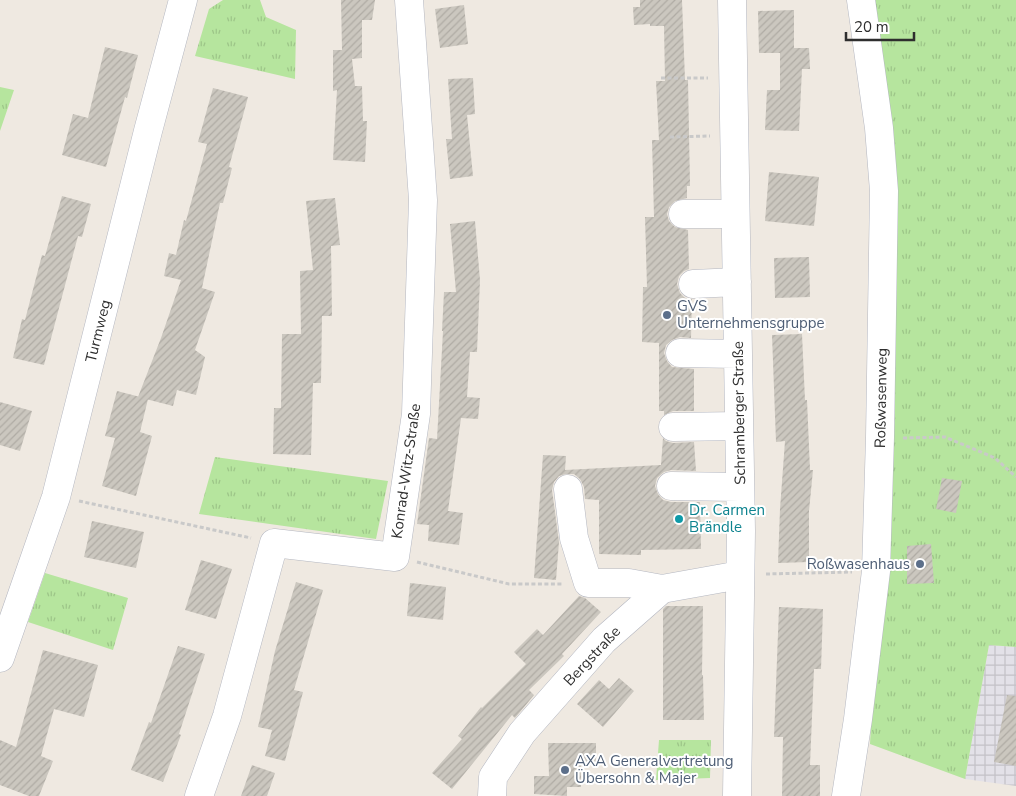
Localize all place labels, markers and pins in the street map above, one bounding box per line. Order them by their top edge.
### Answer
place label: GVS Unternehmensgruppe [677,296,825,333]
marker: GVS Unternehmensgruppe [661,309,673,321]
place label: Dr. Carmen Brändle [689,500,765,537]
marker: Dr. Carmen Brändle [673,513,685,525]
place label: Roßwasenhaus [807,554,910,574]
marker: Roßwasenhaus [914,558,926,570]
place label: AXA Generalvertretung Übersohn & Majer [575,751,734,788]
marker: AXA Generalvertretung Übersohn & Majer [559,764,571,776]

